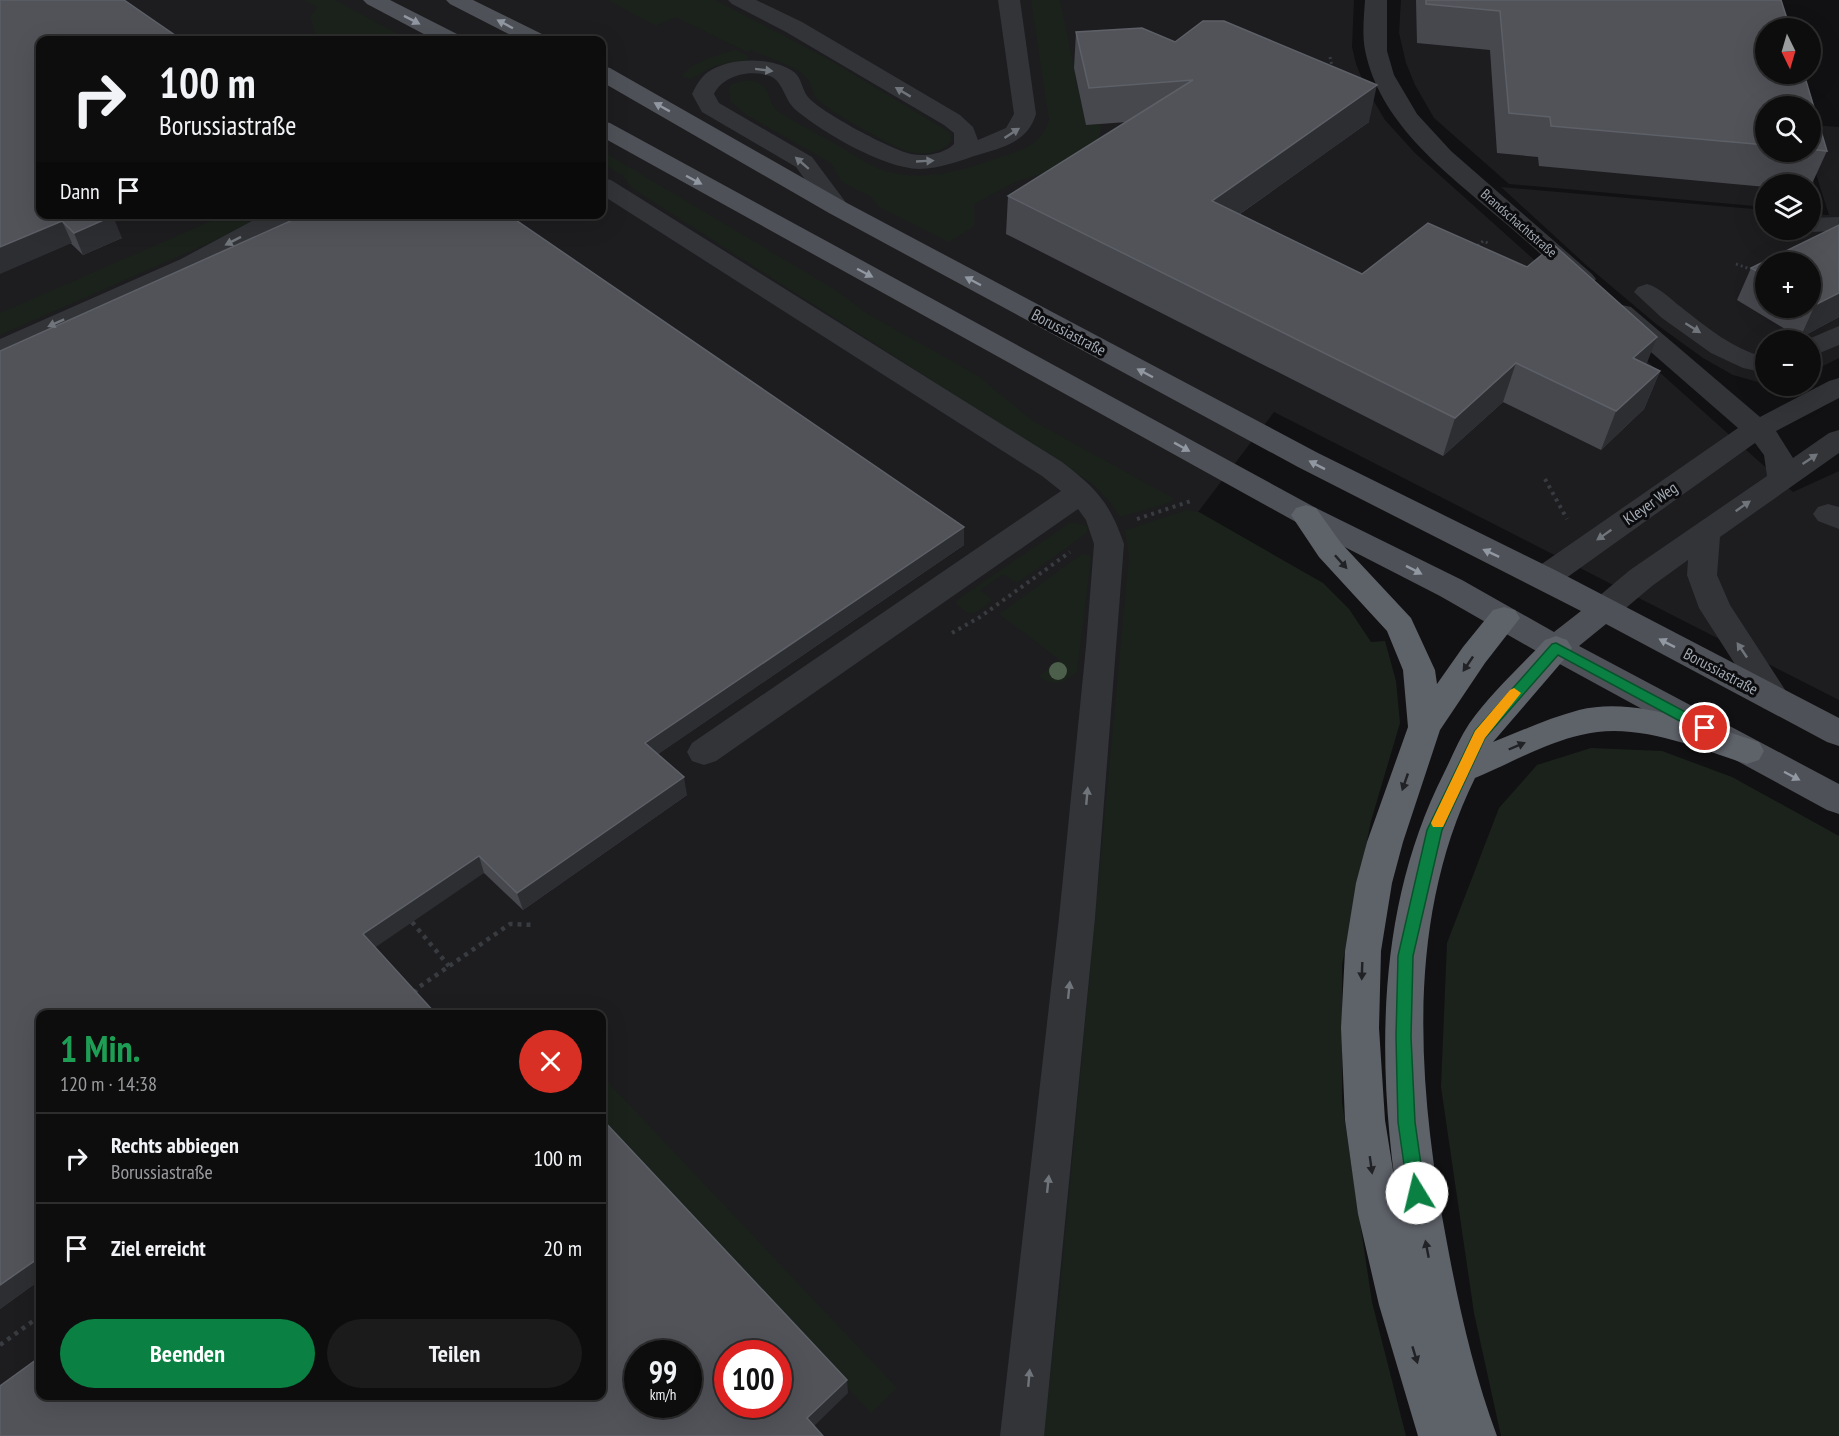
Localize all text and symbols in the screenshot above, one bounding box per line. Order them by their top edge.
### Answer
one-way arrow [404,15,421,25]
north arrow [1755,18,1821,84]
map controls [1755,18,1821,396]
one-way arrow [496,19,513,29]
text: 100 m [159,55,256,110]
icon: right [60,60,138,138]
one-way arrow [754,65,773,75]
one-way arrow [894,87,911,97]
button: search [1755,96,1821,162]
one-way arrow [653,102,670,112]
text: Borussiastraße [159,108,296,142]
one-way arrow [1004,128,1020,139]
one-way arrow [794,157,810,170]
one-way arrow [916,157,935,166]
icon: arrive [112,174,145,207]
button: layers [1755,174,1821,240]
one-way arrow [685,175,702,185]
text: Dann [60,177,100,205]
street label: Brandschachtstraße [1477,185,1561,261]
one-way arrow [224,236,241,246]
button: + [1755,252,1821,318]
one-way arrow [857,268,874,278]
one-way arrow [965,276,982,286]
street label: Borussiastraße [1028,304,1110,360]
one-way arrow [48,319,65,328]
one-way arrow [1685,323,1701,334]
button: − [1755,330,1821,396]
one-way arrow [1137,368,1154,378]
one-way arrow [1174,442,1191,452]
one-way arrow [1802,453,1818,465]
one-way arrow [1309,460,1326,469]
street label: Kleyer Weg [1619,477,1681,529]
one-way arrow [1735,500,1751,512]
one-way arrow [1597,529,1613,541]
one-way arrow [1482,549,1500,559]
one-way arrow [1334,554,1347,569]
one-way arrow [1406,565,1423,574]
one-way arrow [1659,638,1676,648]
one-way arrow [1737,642,1748,659]
street label: Borussiastraße [1680,643,1762,699]
one-way arrow [1463,656,1474,672]
pin [1679,702,1730,753]
icon: arrive [1688,711,1721,744]
one-way arrow [1508,741,1526,750]
one-way arrow [1784,771,1801,780]
one-way arrow [1400,773,1410,791]
one-way arrow [1082,786,1092,805]
one-way arrow [1358,961,1367,980]
one-way arrow [1064,980,1074,999]
text: 1 Min. [60,1025,140,1072]
button: close [519,1030,582,1093]
text: 120 m · 14:38 [60,1071,157,1097]
text: Rechts abbiegen [111,1131,239,1159]
icon: right [60,1142,93,1175]
text: 100 m [533,1144,582,1172]
one-way arrow [1367,1156,1376,1175]
text: Borussiastraße [111,1159,213,1185]
position arrow [1385,1161,1449,1225]
one-way arrow [1043,1174,1053,1193]
icon: arrive [60,1232,93,1265]
text: Ziel erreicht [111,1234,206,1262]
text: 20 m [543,1234,582,1262]
one-way arrow [1422,1239,1431,1258]
button: Beenden [60,1319,315,1388]
button: Teilen [327,1319,582,1388]
speed limit sign: 100 [714,1340,792,1418]
one-way arrow [1411,1346,1420,1364]
text: 99 [649,1352,677,1391]
one-way arrow [1024,1368,1034,1387]
text: km/h [650,1385,676,1404]

